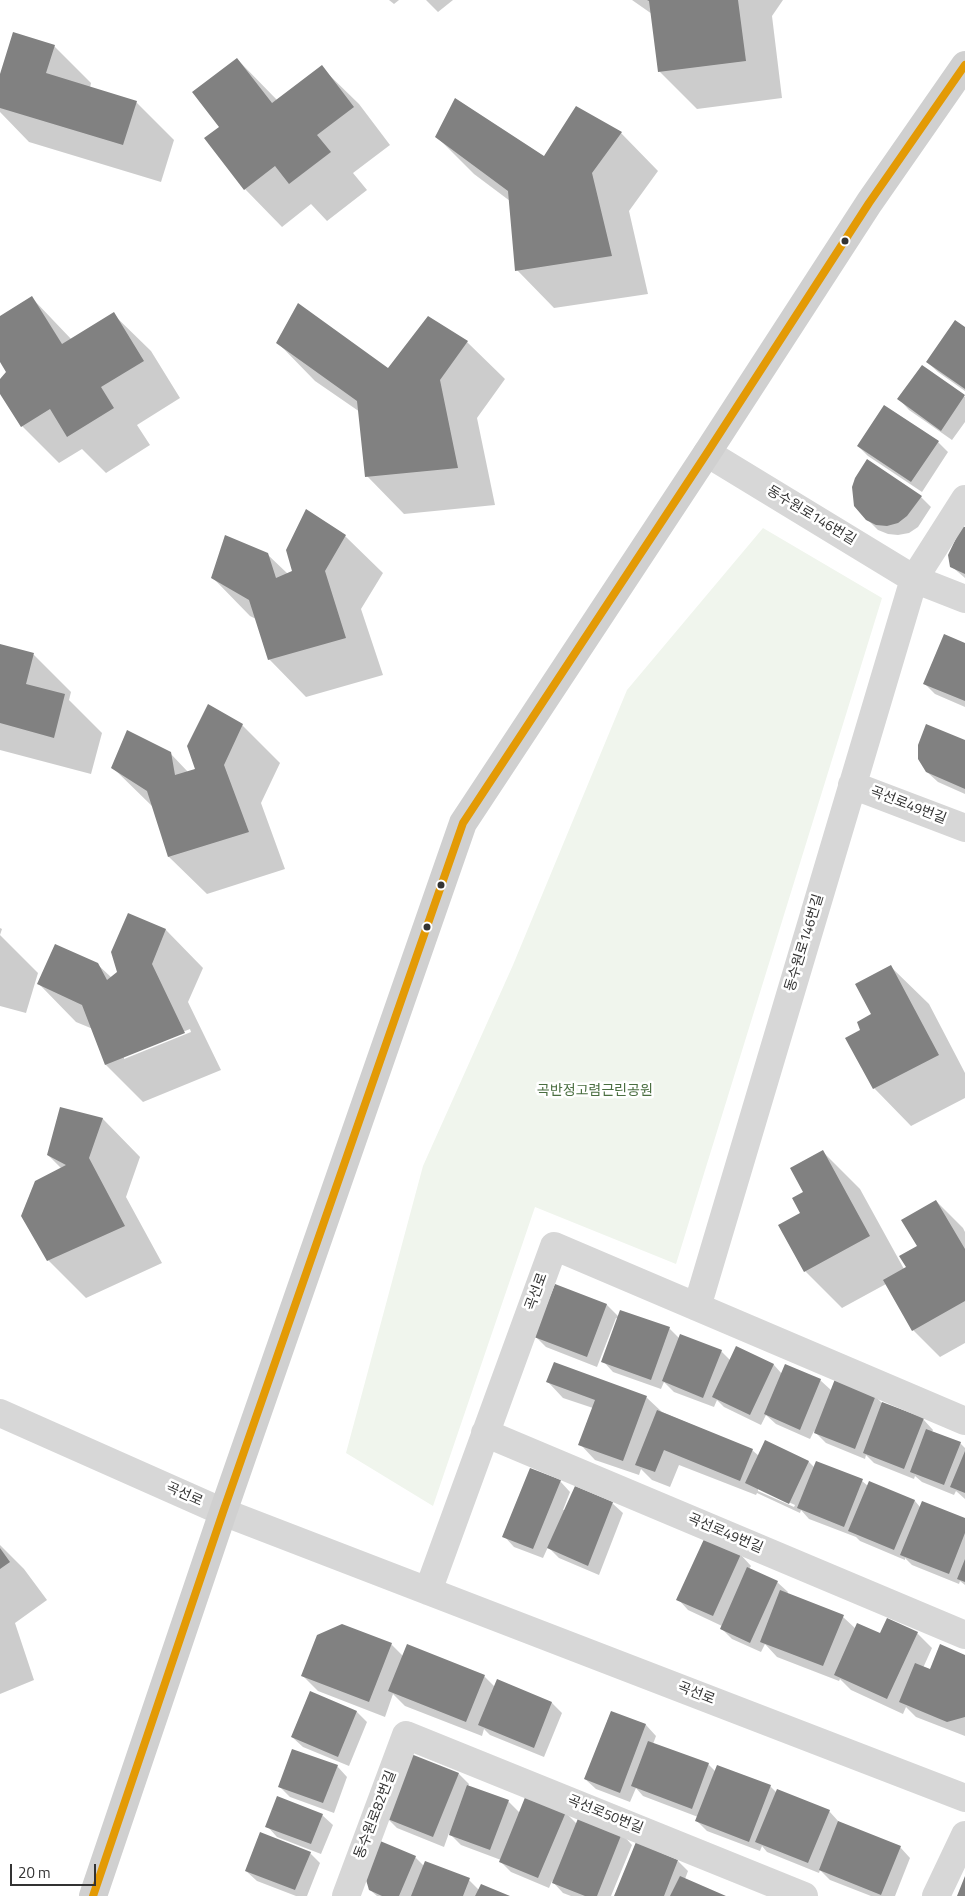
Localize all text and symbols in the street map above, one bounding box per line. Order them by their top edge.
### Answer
unlabelled marker [840,236,850,246]
street label: 동수원로146번길 [763,483,859,549]
street label: 곡선로49번길 [868,784,948,828]
unlabelled marker [436,880,446,890]
street label: 동수원로146번길 [782,892,828,994]
unlabelled marker [422,922,432,932]
park label: 곡반정고렴근린공원 [537,1084,653,1100]
street label: 곡선로 [522,1271,552,1313]
street label: 곡선로 [163,1479,205,1511]
street label: 곡선로49번길 [685,1511,765,1557]
street label: 곡선로 [675,1679,717,1709]
street label: 동수원로82번길 [352,1769,400,1861]
street label: 곡선로50번길 [565,1792,645,1838]
scale bar [12,1854,99,1886]
text: 20 m [18,1861,51,1884]

